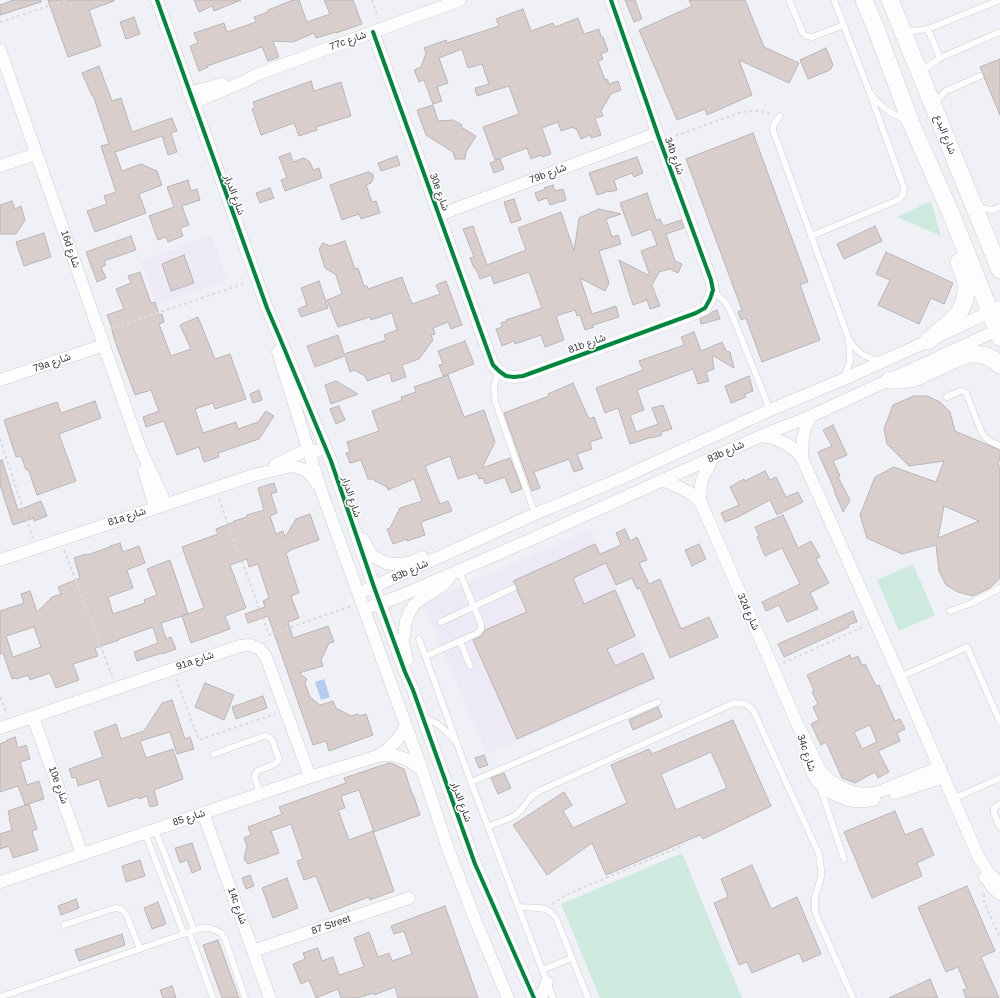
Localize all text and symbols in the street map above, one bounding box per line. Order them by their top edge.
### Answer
street label: 77c شارع [328,29,368,53]
street label: شارع البدع [932,114,958,156]
street label: 34b شارع [662,136,686,176]
street label: 79b شارع [528,161,568,187]
street label: 30e شارع [427,172,451,212]
street label: شارع الدرار [221,173,247,217]
street label: 16d شارع [58,229,82,269]
street label: 81b شارع [567,332,607,356]
street label: 79a شارع [32,351,72,375]
street label: 83b شارع [706,439,746,465]
street label: شارع الدرار [339,475,363,519]
street label: 81a شارع [107,505,147,529]
street label: 83b شارع [390,557,430,585]
street label: 32d شارع [735,592,761,632]
street label: 91a شارع [175,649,215,673]
street label: 34c شارع [794,733,818,773]
street label: 10e شارع [46,765,70,805]
street label: شارع الدرار [448,780,474,824]
street label: شارع 85 [171,807,207,829]
street label: 14c شارع [225,886,249,926]
street label: 87 Street [310,913,352,937]

